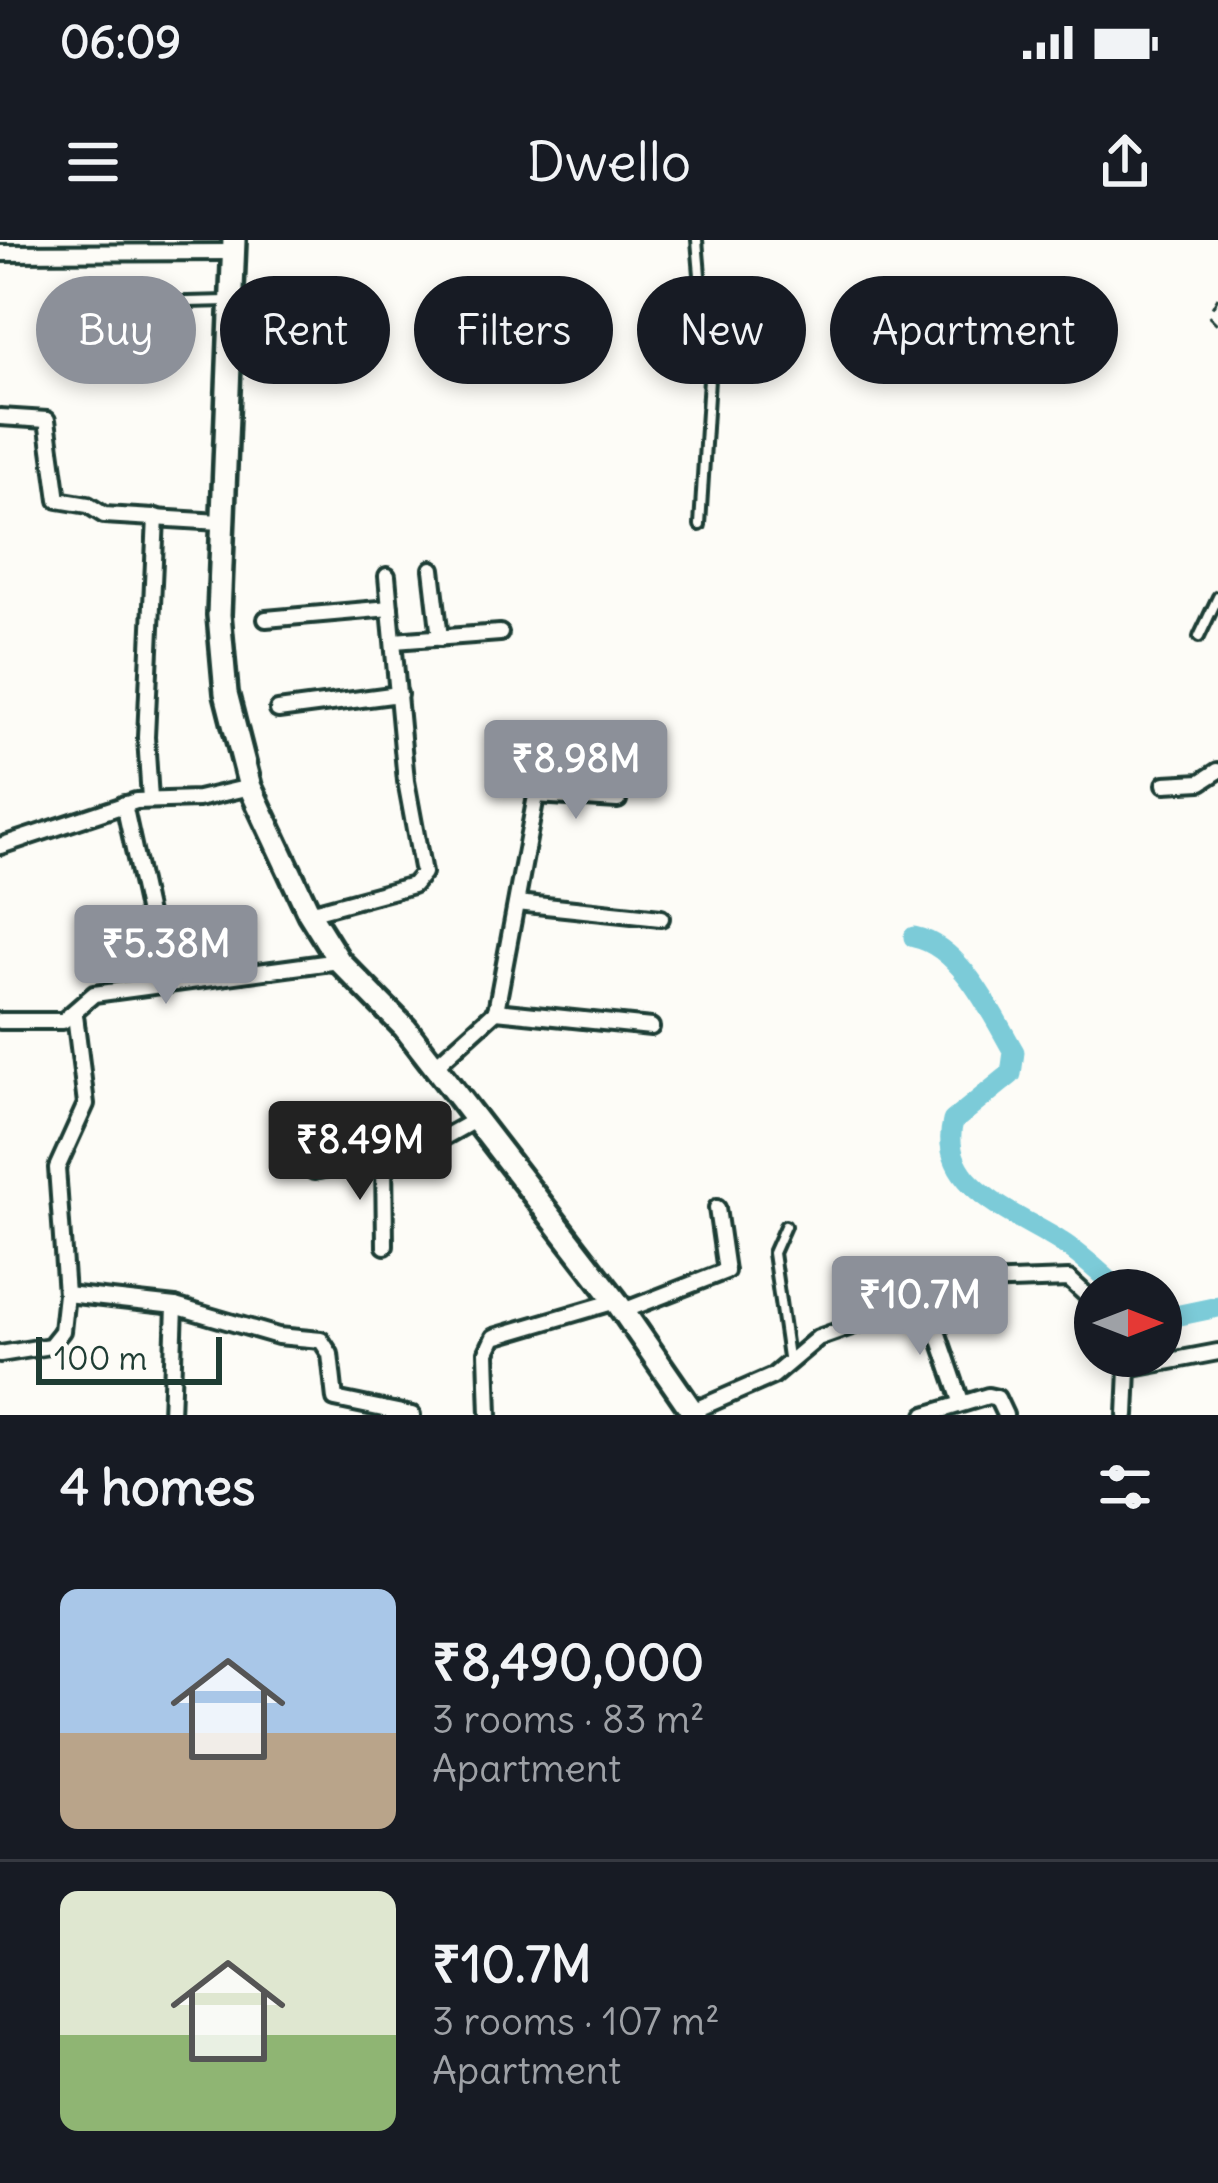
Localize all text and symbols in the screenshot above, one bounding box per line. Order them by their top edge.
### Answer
text: 06:09 [60,14,181,70]
text: Dwello [527,128,691,196]
icon: menu [60,129,126,195]
icon: share [1092,129,1158,195]
chip: Buy [36,276,196,384]
chip: Rent [220,276,390,384]
chip: Filters [414,276,613,384]
chip: New [637,276,806,384]
chip: Apartment [830,276,1118,384]
pin: ₹8.98M [478,720,674,822]
text: ₹8.98M [511,734,641,783]
pin: ₹5.38M [68,905,264,1007]
text: ₹5.38M [101,919,231,968]
pin: ₹8.49M [262,1101,458,1203]
text: ₹8.49M [296,1115,424,1164]
pin: ₹10.7M [822,1256,1018,1358]
north arrow [1074,1269,1182,1377]
map controls [1074,1269,1182,1377]
text: ₹10.7M [859,1270,981,1319]
scale bar [36,1331,222,1384]
text: 100 m [54,1337,147,1379]
icon: filters [1092,1454,1158,1520]
text: 4 homes [60,1455,255,1519]
text: ₹8,490,000 [432,1630,704,1694]
icon: home [156,1637,300,1781]
text: 3 rooms · 83 m² [432,1695,705,1744]
text: Apartment [432,1744,621,1793]
text: ₹10.7M [432,1932,592,1996]
icon: home [156,1939,300,2083]
text: 3 rooms · 107 m² [432,1997,720,2046]
text: Apartment [432,2046,621,2095]

